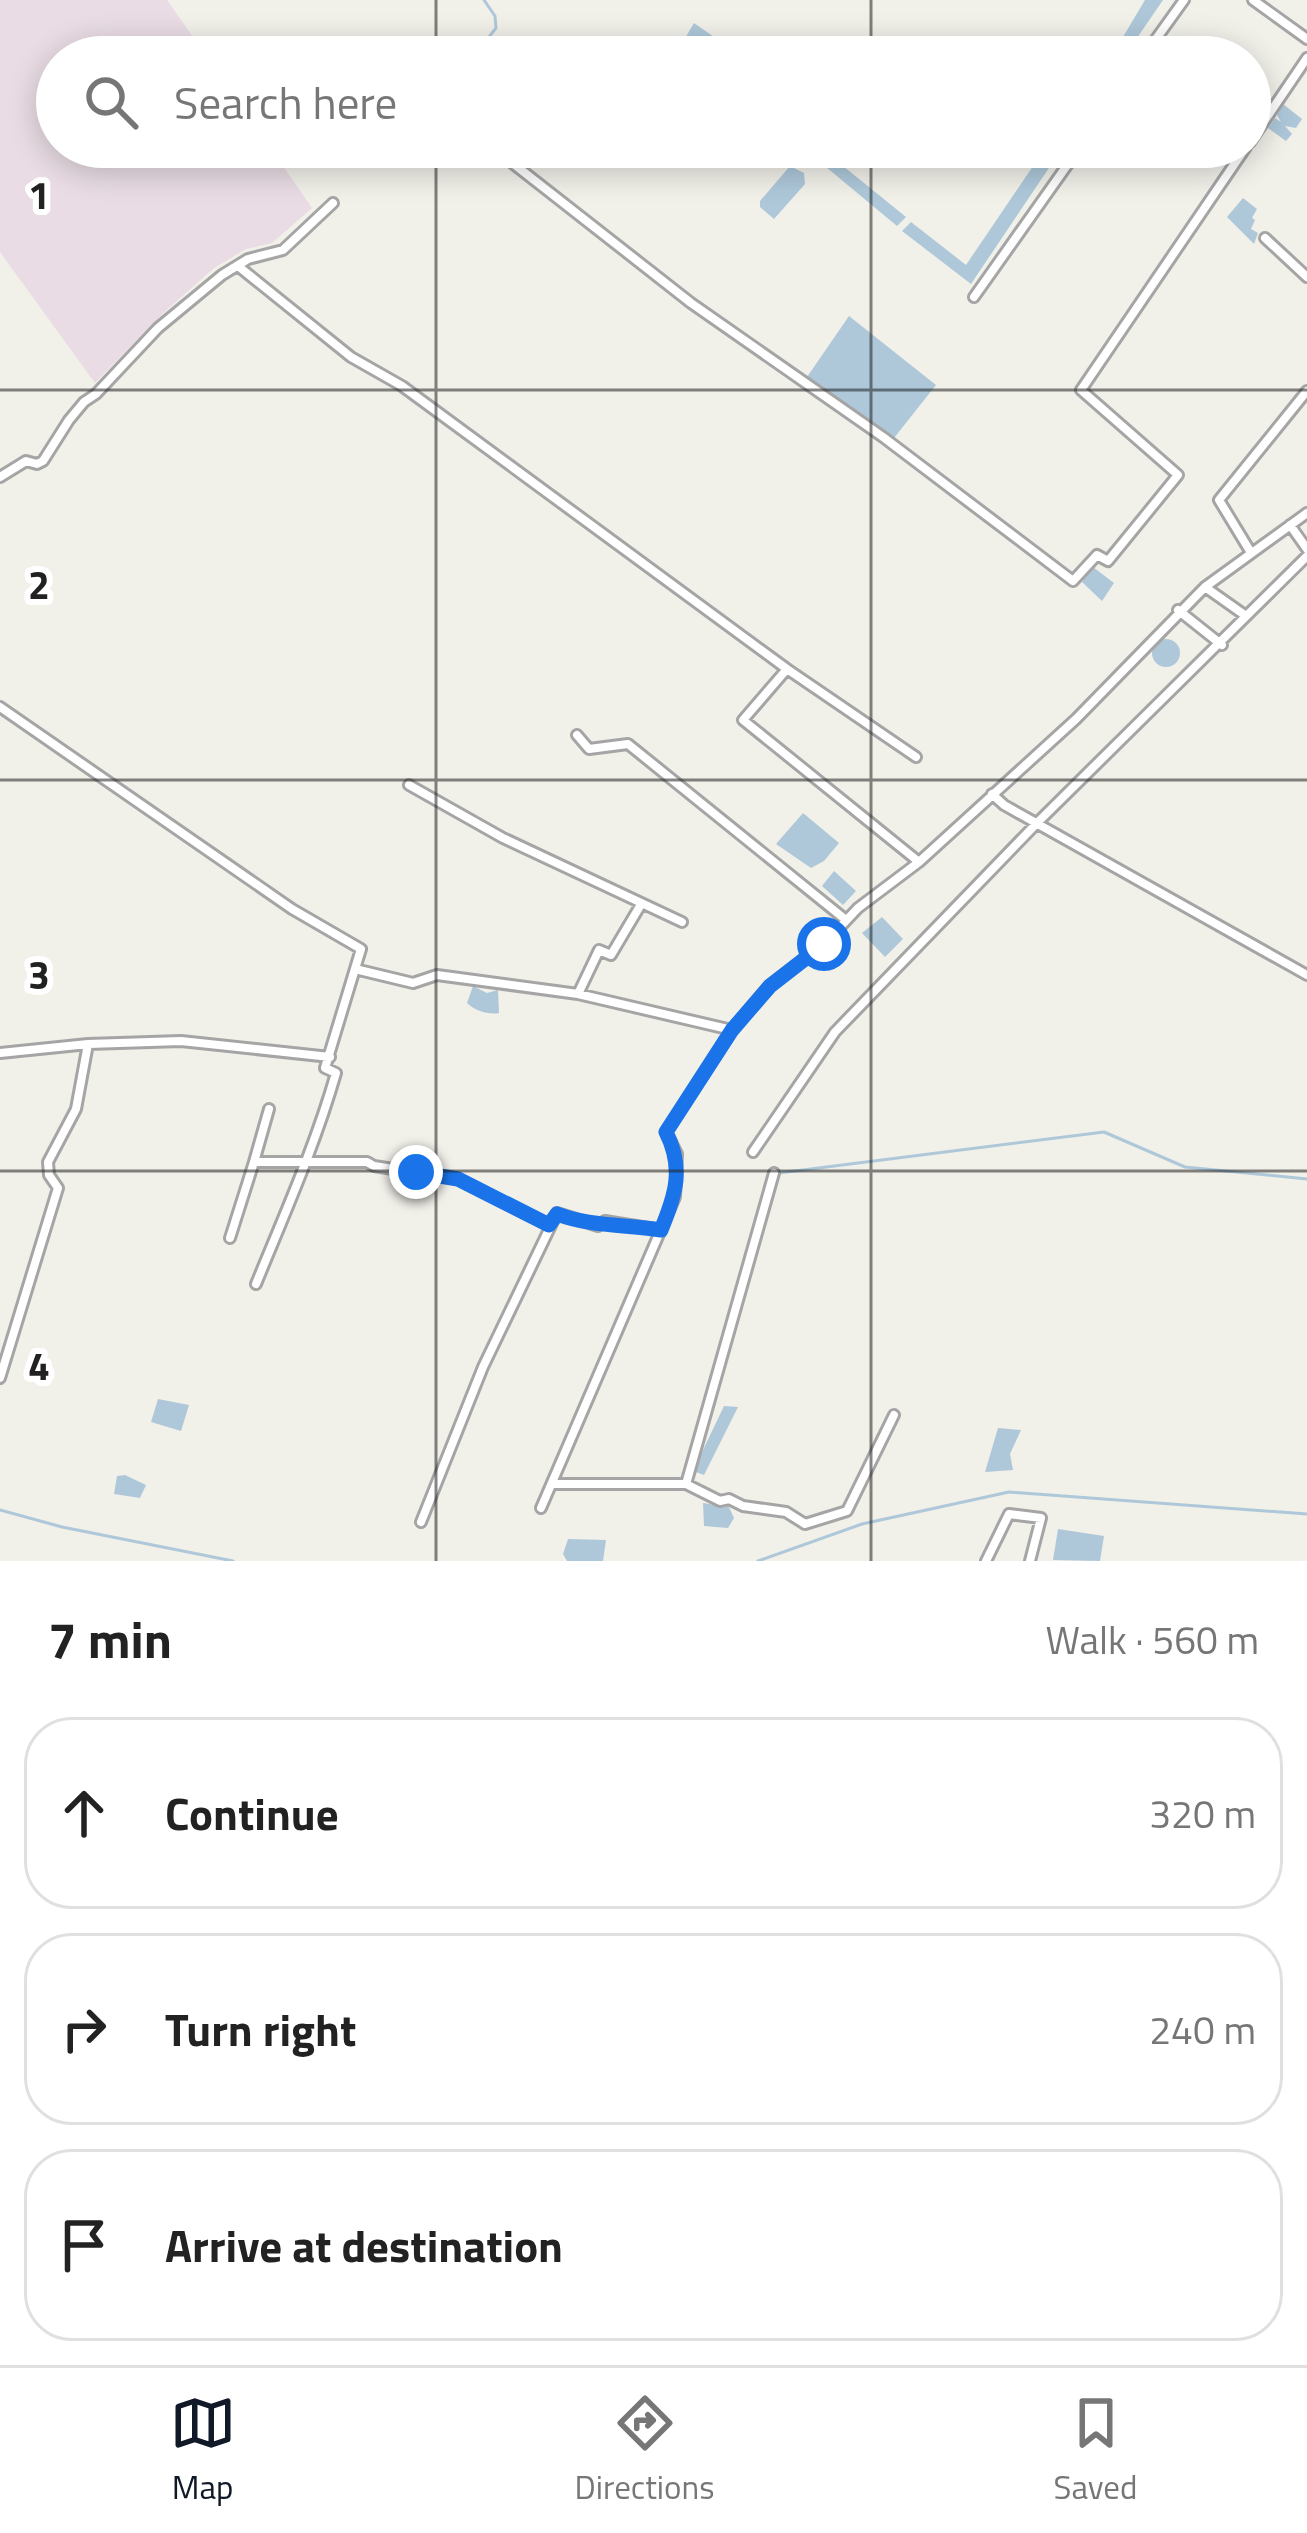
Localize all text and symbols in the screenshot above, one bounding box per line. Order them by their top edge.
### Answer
search box [36,36,1271,168]
text: Search here [174,68,397,136]
icon: search [78,69,144,135]
text: 1 [28,165,50,224]
text: 2 [28,555,50,614]
route start [797,917,851,971]
text: 3 [28,945,50,1004]
route end [389,1145,443,1199]
text: 4 [28,1336,50,1395]
text: 7 min [48,1600,172,1678]
text: Walk · 560 m [1045,1610,1259,1669]
text: Continue [165,1779,339,1847]
icon: ahead [51,1780,117,1846]
text: 320 m [1149,1784,1256,1843]
text: Turn right [165,1995,356,2063]
icon: right [51,1996,117,2062]
text: 240 m [1149,2000,1256,2059]
text: Arrive at destination [165,2211,563,2279]
icon: arrive [51,2212,117,2278]
tab: Map [170,2390,236,2512]
tab: Directions [575,2390,715,2512]
tab: Saved [1054,2390,1137,2512]

